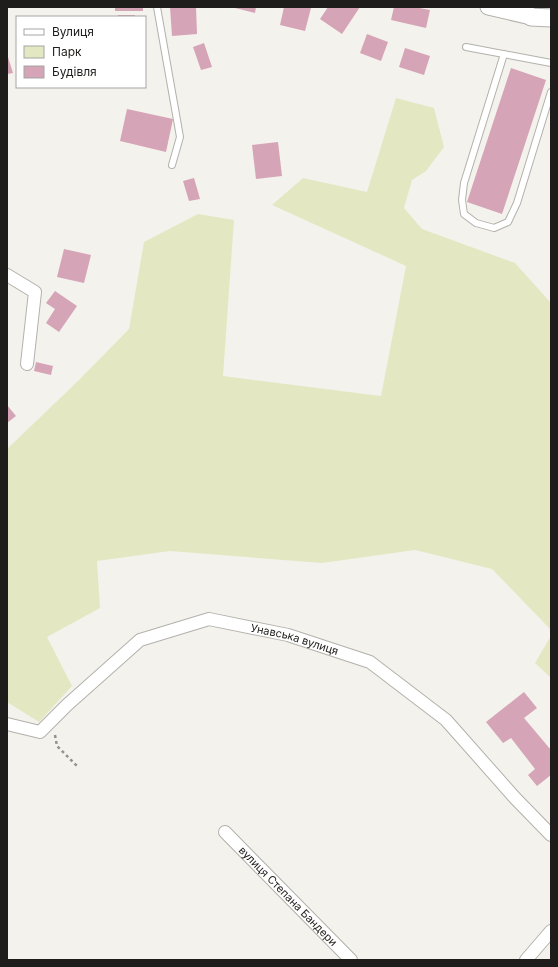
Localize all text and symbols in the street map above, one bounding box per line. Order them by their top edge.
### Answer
legend [16,16,146,88]
text: Вулиця [52,24,94,39]
text: Парк [52,44,82,59]
text: Будівля [52,64,97,79]
street label: Унавська вулиця [249,621,340,658]
street label: вулиця Степана Бандери [236,843,340,949]

